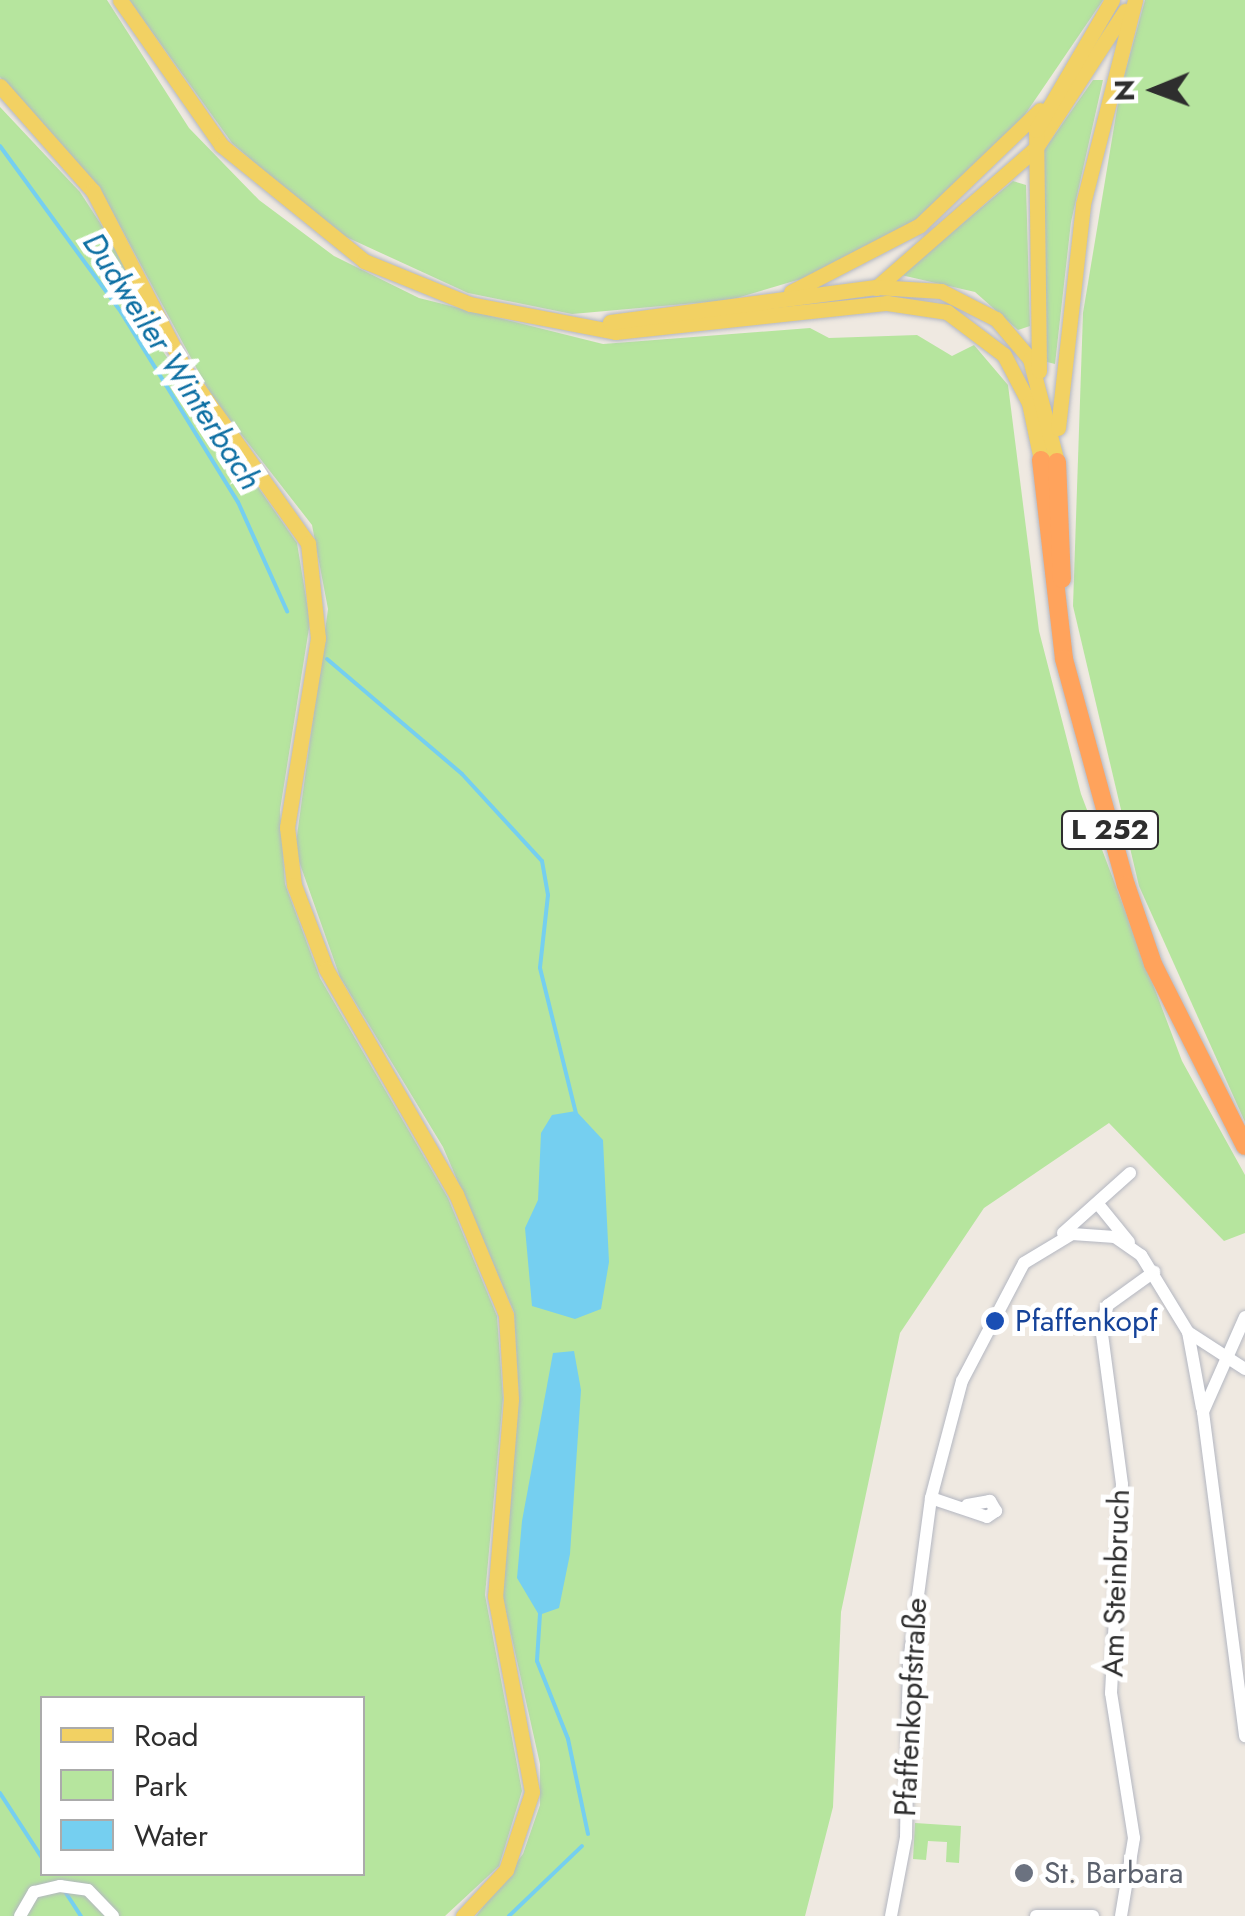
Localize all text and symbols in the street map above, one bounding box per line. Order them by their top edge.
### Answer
north arrow [1105,40,1205,140]
text: N [1104,79,1145,102]
water label: Dudweiler Winterbach [74,225,270,497]
road number: L 252 [1060,807,1160,853]
place label: Pfaffenkopf [1015,1303,1158,1339]
marker: Pfaffenkopf [984,1310,1006,1332]
street label: Am Steinbruch [1095,1488,1137,1678]
street label: Pfaffenkopfstraße [887,1597,935,1817]
legend [40,1696,365,1876]
text: Road [134,1714,199,1757]
text: Park [134,1764,187,1807]
text: Water [134,1814,208,1857]
place label: St. Barbara [1044,1855,1183,1891]
marker: St. Barbara [1013,1862,1035,1884]

